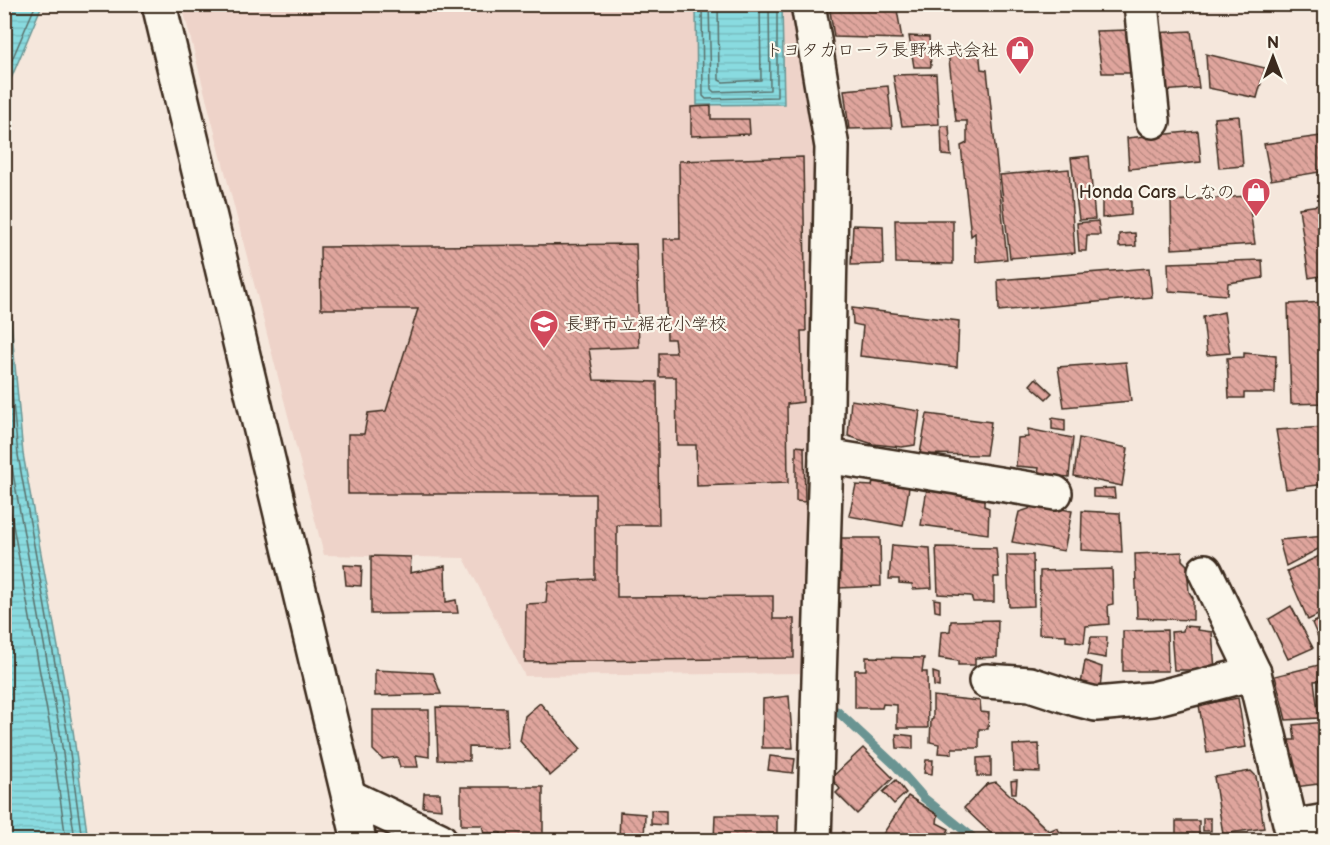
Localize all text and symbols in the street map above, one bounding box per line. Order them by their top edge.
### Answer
north arrow [1243,27,1303,87]
shop icon: トヨタカローラ長野株式会社 [1004,34,1036,76]
text: N [1267,34,1279,53]
place label: トヨタカローラ長野株式会社 [765,40,999,61]
shop icon: Honda Cars しなの [1240,176,1272,218]
place label: Honda Cars しなの [1079,182,1235,203]
school or university icon: 長野市立裾花小学校 [528,308,560,350]
place label: 長野市立裾花小学校 [565,314,727,335]

